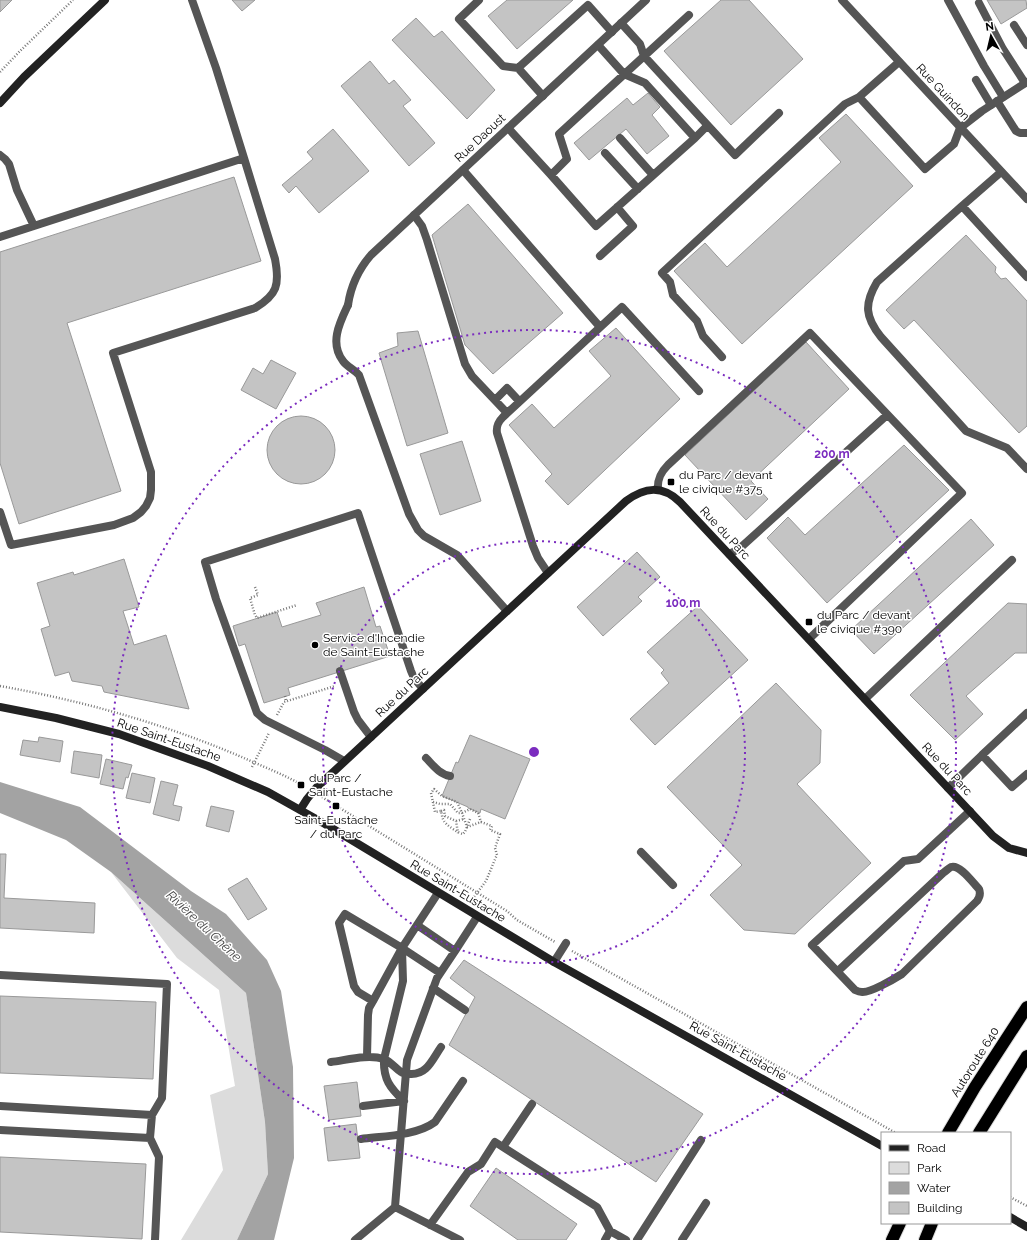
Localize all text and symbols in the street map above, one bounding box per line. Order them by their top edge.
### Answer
north arrow [971,16,1011,56]
text: N [985,20,995,34]
street label: Rue Guindon [913,61,973,123]
street label: Rue Daoust [452,111,508,165]
text: 200 m [814,447,850,461]
place label: du Parc / devant le civique #375 [679,468,773,496]
marker: du Parc / devant le civique #375 [666,477,676,487]
street label: Rue du Parc [697,504,753,563]
text: 100 m [666,596,700,610]
place label: du Parc / devant le civique #390 [817,608,911,636]
marker: du Parc / devant le civique #390 [804,617,814,627]
place label: Service d'Incendie de Saint-Eustache [323,631,425,659]
marker: Service d'Incendie de Saint-Eustache [310,640,320,650]
street label: Rue du Parc [373,664,432,720]
street label: Rue Saint-Eustache [115,716,223,764]
street label: Rue du Parc [919,740,975,799]
centre of rings [527,745,541,759]
place label: du Parc / Saint-Eustache [309,771,393,799]
marker: du Parc / Saint-Eustache [296,780,306,790]
marker: Saint-Eustache / du Parc [331,801,341,811]
place label: Saint-Eustache / du Parc [294,813,378,841]
street label: Rue Saint-Eustache [408,857,508,925]
water label: Rivière du Chêne [163,888,245,965]
street label: Rue Saint-Eustache [687,1019,789,1083]
street label: Autoroute 640 [948,1025,1002,1099]
legend [881,1132,1011,1224]
text: Road [917,1141,946,1155]
text: Park [917,1161,942,1175]
text: Water [917,1181,951,1195]
text: Building [917,1201,963,1215]

